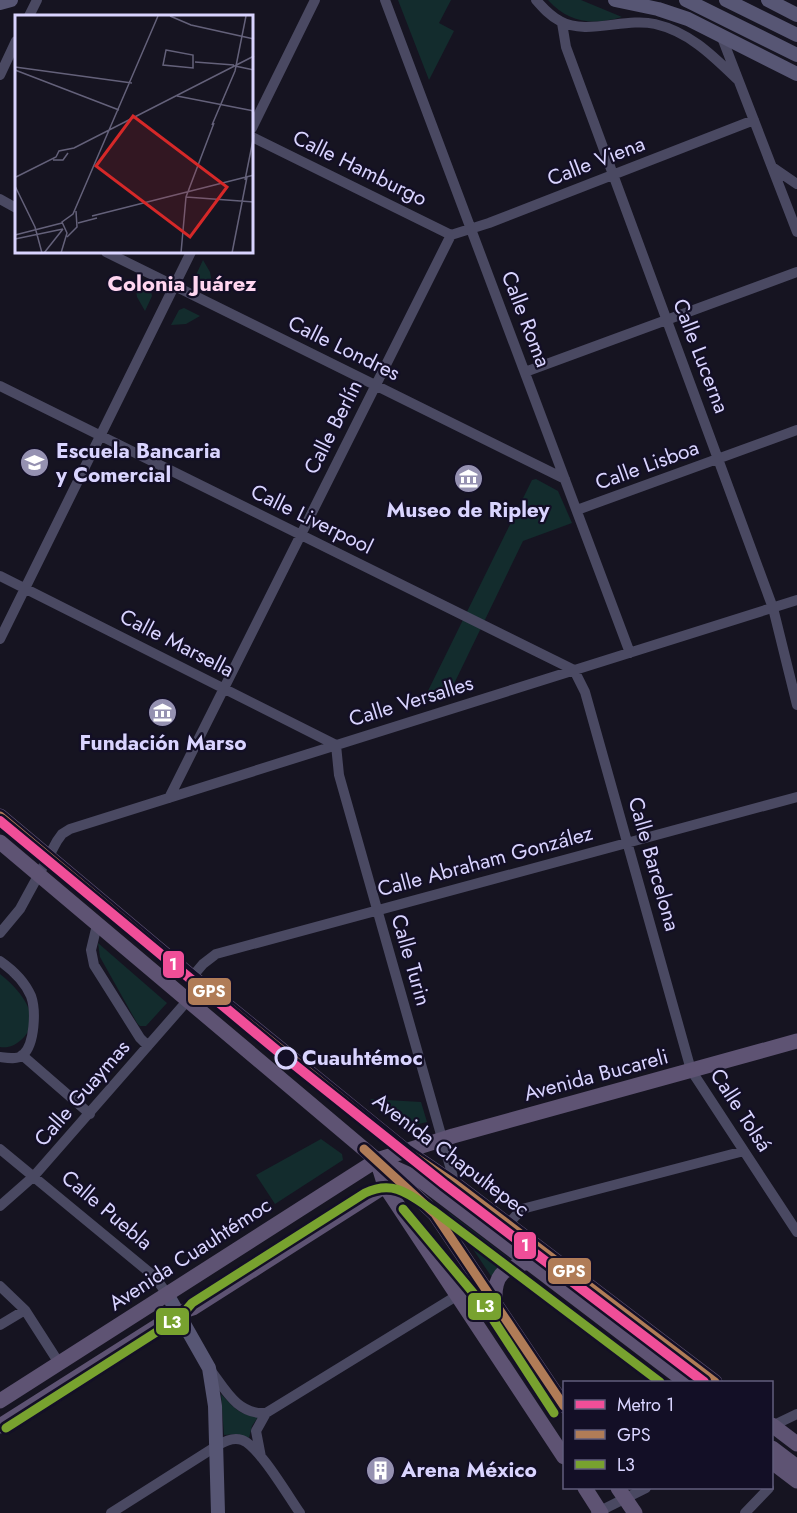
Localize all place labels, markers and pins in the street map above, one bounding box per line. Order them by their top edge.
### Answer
place label: Escuela Bancaria y Comercial [55,436,221,490]
school or university icon: Escuela Bancaria y Comercial [19,447,51,479]
museum icon: Museo de Ripley [452,463,484,495]
place label: Museo de Ripley [386,495,551,525]
museum icon: Fundación Marso [147,696,179,728]
place label: Fundación Marso [79,728,247,758]
place label: Cuauhtémoc [302,1043,423,1073]
marker: Cuauhtémoc [275,1047,297,1069]
building icon: Arena México [364,1454,396,1486]
place label: Arena México [400,1455,537,1485]

